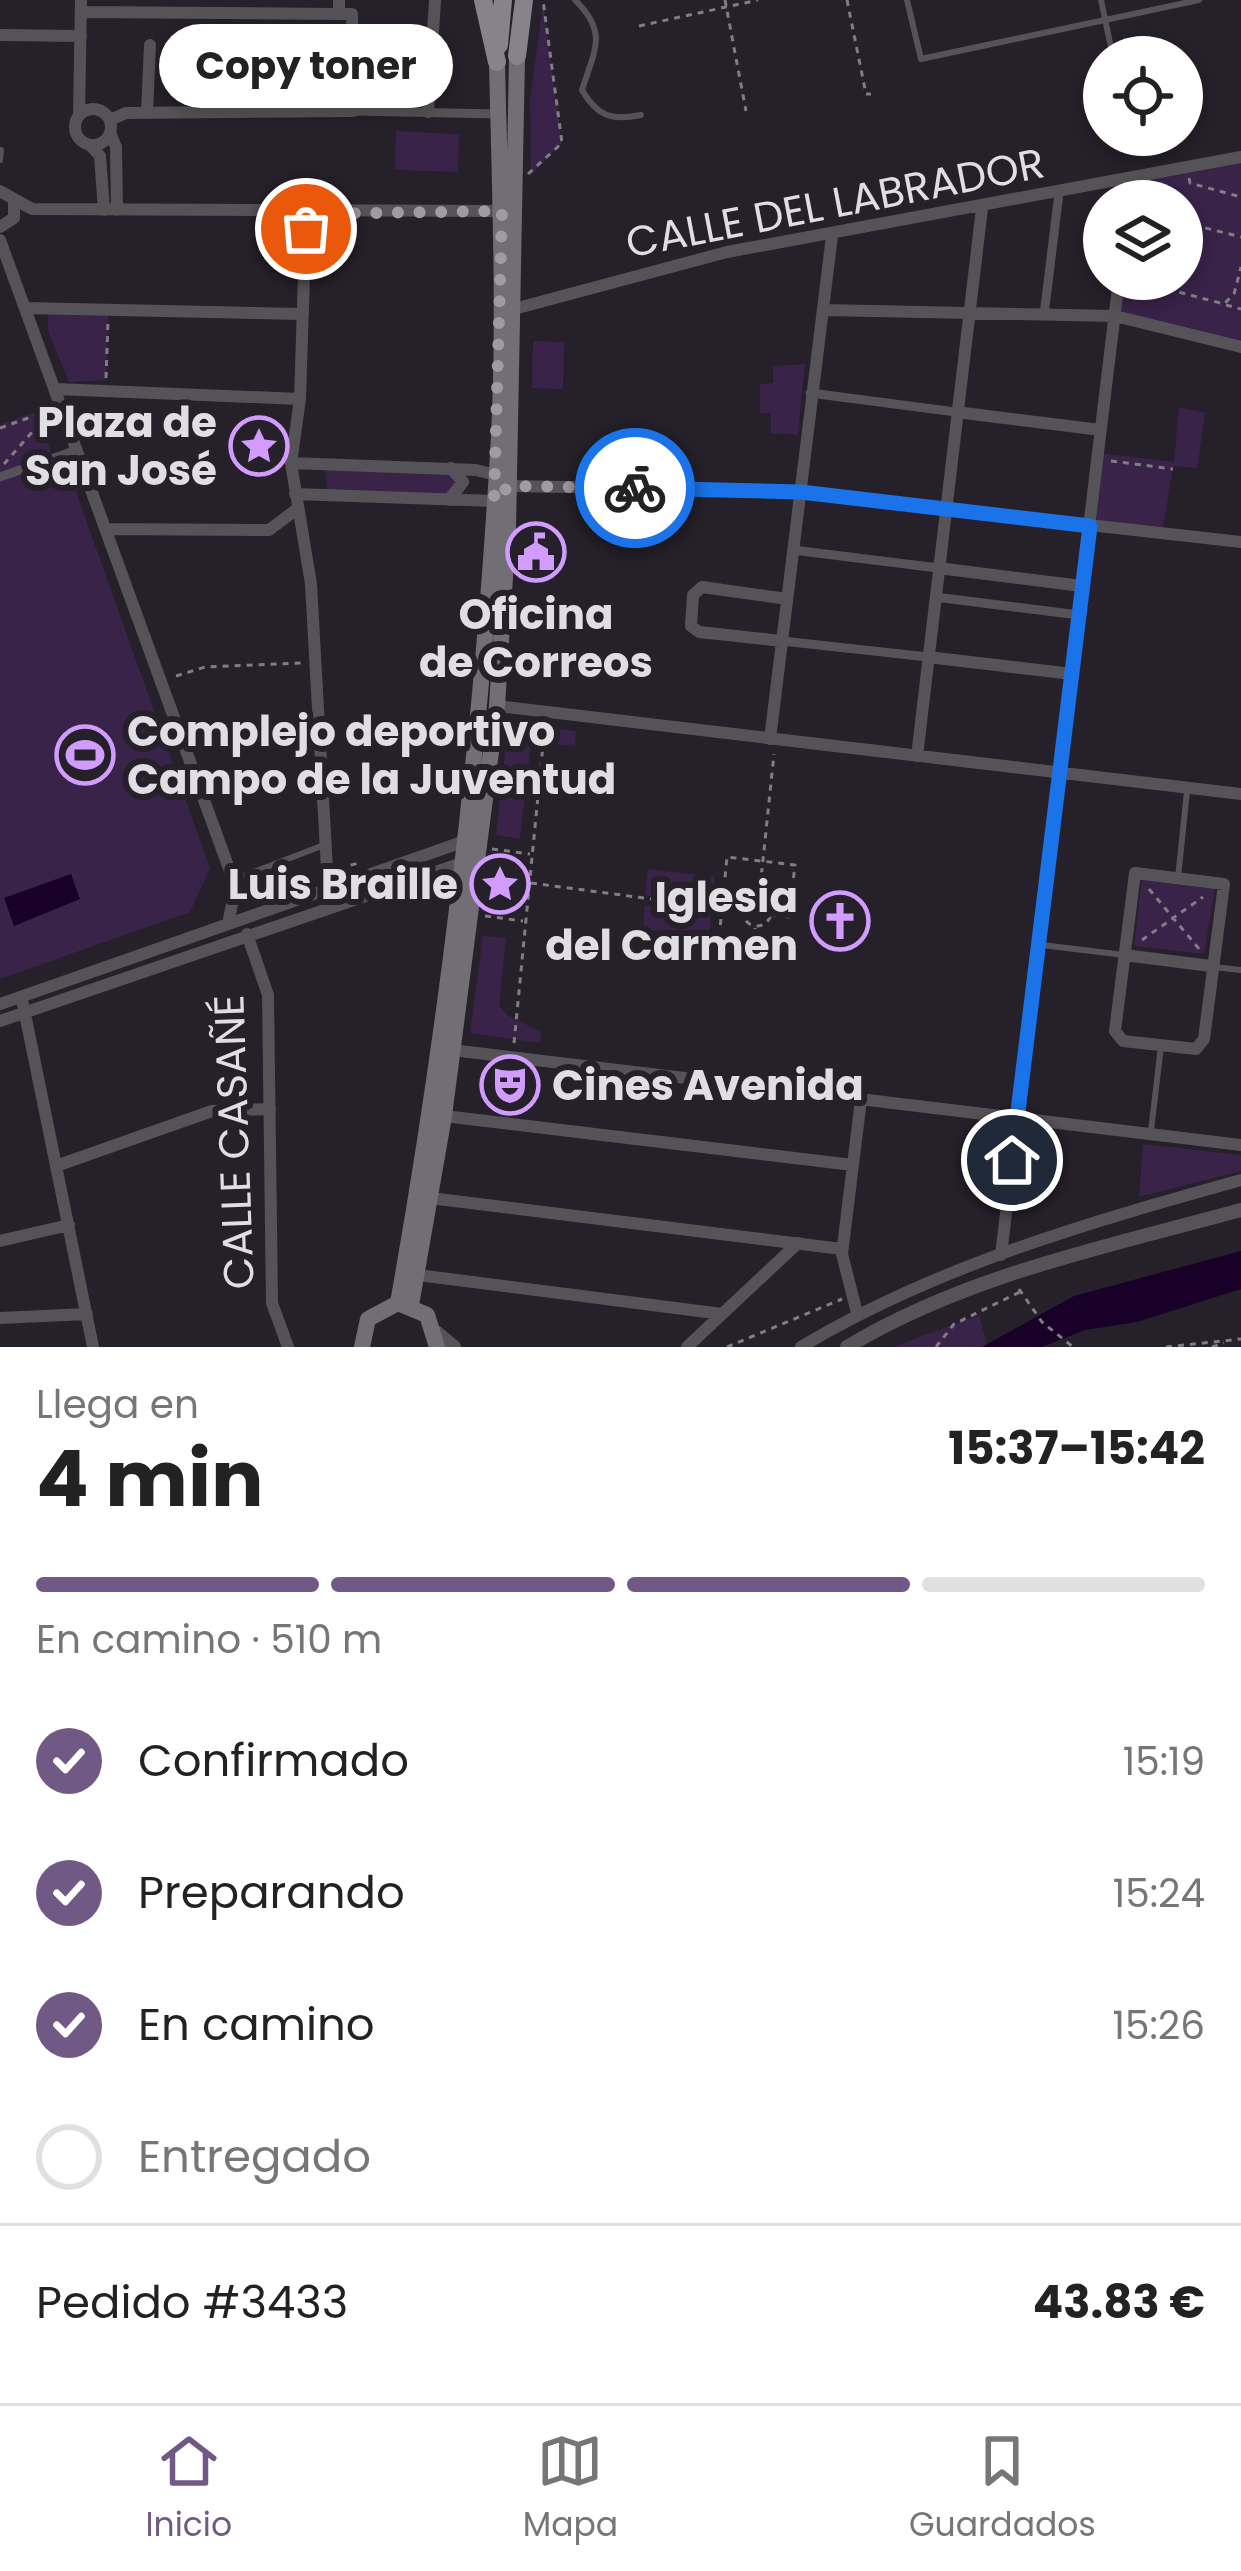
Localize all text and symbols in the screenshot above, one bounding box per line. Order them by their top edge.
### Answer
callout: Copy toner [159,25,453,109]
map controls [1083,36,1203,300]
button: locate [1083,36,1203,156]
text: Copy toner [195,38,417,93]
street label: CALLE DEL LABRADOR [621,134,1049,272]
pin [255,178,357,280]
button: layers [1083,180,1203,300]
icon: bag [273,196,339,262]
place label: Plaza de San José [25,393,217,500]
place icon: Plaza de San José [228,415,290,477]
courier [575,428,695,548]
icon: bike [602,455,668,521]
public building icon: Oficina de Correos [505,521,567,583]
place label: Oficina de Correos [419,585,653,692]
place label: Complejo deportivo Campo de la Juventud [127,702,616,809]
sports icon: Complejo deportivo Campo de la Juventud [54,724,116,786]
place icon: Luis Braille [469,853,531,915]
place label: Luis Braille [228,855,458,914]
place label: Iglesia del Carmen [545,868,798,975]
church icon: Iglesia del Carmen [809,890,871,952]
street label: CALLE CASAÑÉ [199,994,269,1290]
theatre icon: Cines Avenida [479,1054,541,1116]
place label: Cines Avenida [552,1056,864,1115]
pin [961,1109,1063,1211]
icon: home [979,1127,1045,1193]
text: Llega en [36,1377,199,1432]
text: 15:37–15:42 [948,1417,1205,1480]
text: 4 min [36,1424,264,1533]
text: En camino · 510 m [36,1612,382,1667]
icon: check [36,1728,102,1794]
text: Confirmado [138,1729,409,1792]
text: 15:19 [1123,1734,1205,1789]
icon: check [36,1860,102,1926]
text: Preparando [138,1861,405,1924]
text: 15:24 [1113,1866,1205,1921]
icon: check [36,1992,102,2058]
text: En camino [138,1993,375,2056]
text: 15:26 [1113,1998,1205,2053]
text: Entregado [138,2125,371,2188]
text: Pedido #3433 [36,2271,348,2334]
text: 43.83 € [1033,2271,1205,2334]
tab: Inicio [145,2428,232,2550]
tab: Mapa [523,2428,618,2550]
tab: Guardados [909,2428,1096,2550]

